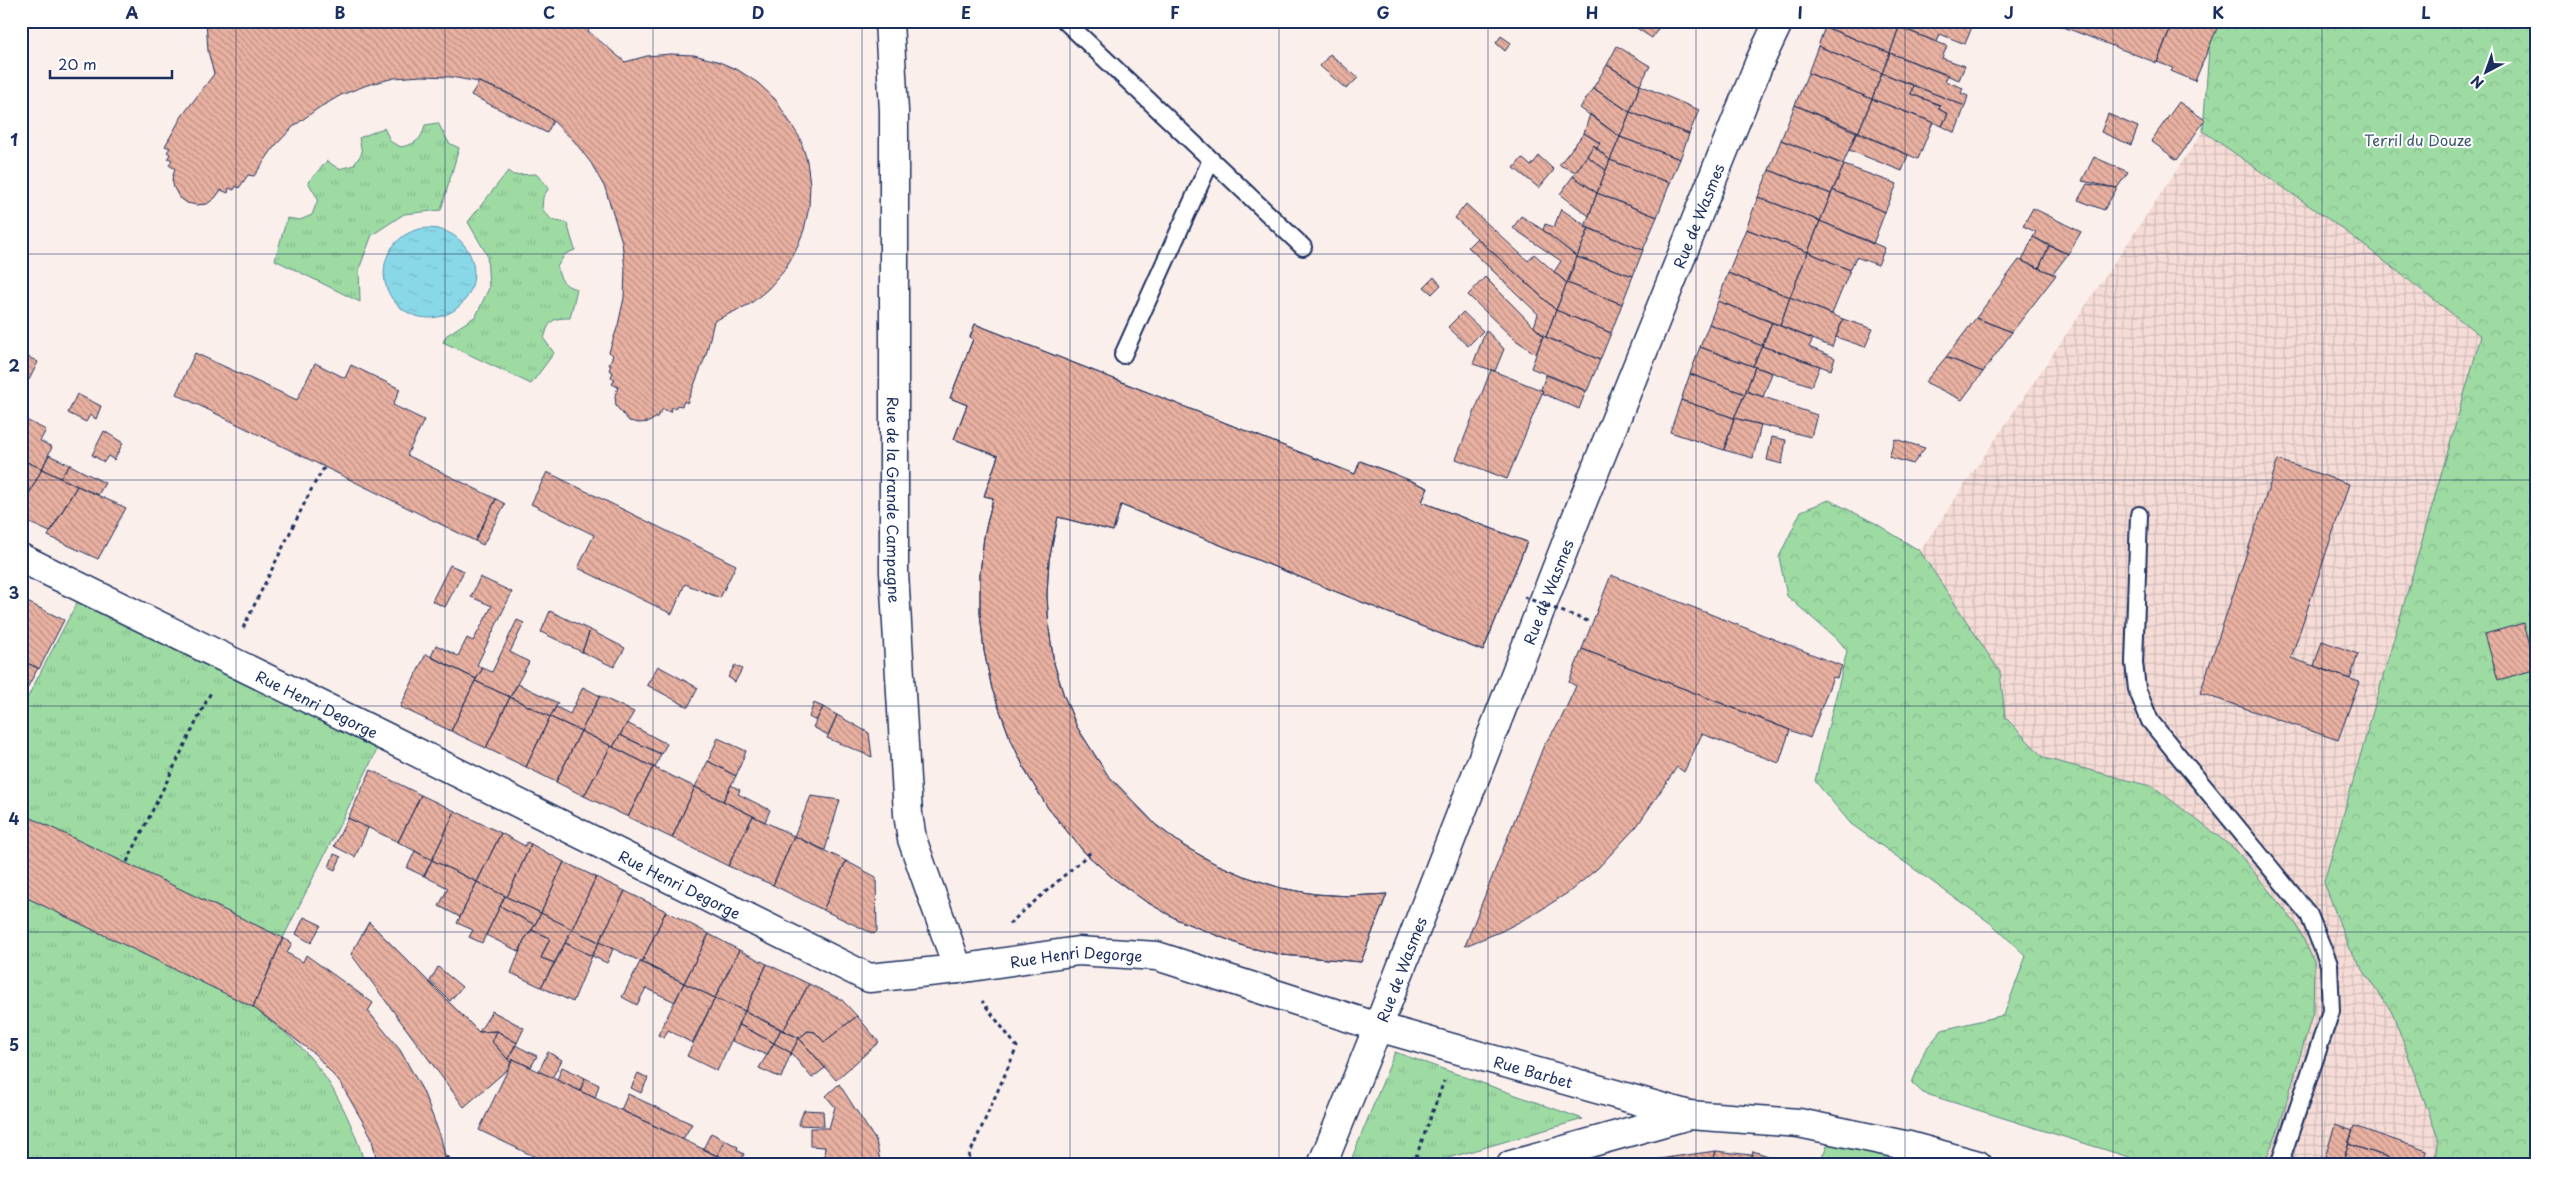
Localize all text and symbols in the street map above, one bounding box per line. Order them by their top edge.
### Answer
text: A [126,0,139,24]
text: B [335,0,346,24]
text: C [543,0,555,24]
text: D [752,0,764,24]
text: E [961,0,971,24]
text: F [1170,0,1180,24]
text: G [1376,0,1390,24]
text: H [1586,0,1598,24]
text: I [1797,0,1803,24]
text: J [2004,0,2014,24]
text: K [2212,0,2224,24]
text: L [2421,0,2431,24]
scale bar [50,48,172,80]
north arrow [2460,48,2510,98]
text: 20 m [58,52,97,75]
text: N [2466,71,2488,94]
text: 1 [10,127,18,151]
park label: Terril du Douze [2364,128,2472,151]
street label: Rue de Wasmes [1666,160,1729,271]
text: 2 [8,353,20,377]
street label: Rue de la Grande Campagne [882,397,907,604]
street label: Rue de Wasmes [1517,536,1578,648]
text: 3 [9,580,19,604]
street label: Rue Henri Degorge [252,664,382,743]
text: 4 [9,806,20,830]
street label: Rue Henri Degorge [615,844,745,924]
street label: Rue de Wasmes [1370,913,1431,1025]
street label: Rue Henri Degorge [1008,939,1143,973]
text: 5 [9,1032,19,1056]
street label: Rue Barbet [1491,1049,1576,1093]

